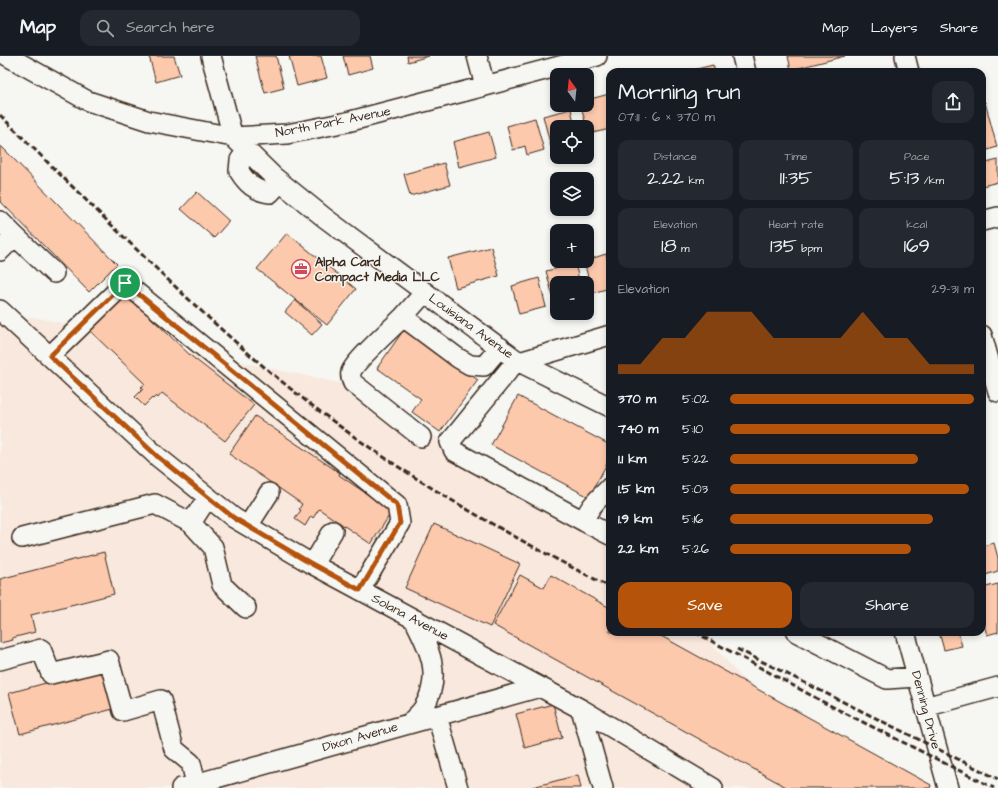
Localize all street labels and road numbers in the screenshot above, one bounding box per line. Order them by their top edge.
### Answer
street label: North Park Avenue [274,102,392,142]
street label: Louisiana Avenue [425,289,517,363]
street label: Solana Avenue [368,589,452,645]
street label: Denning Drive [906,669,945,751]
street label: Dixon Avenue [320,718,400,756]

